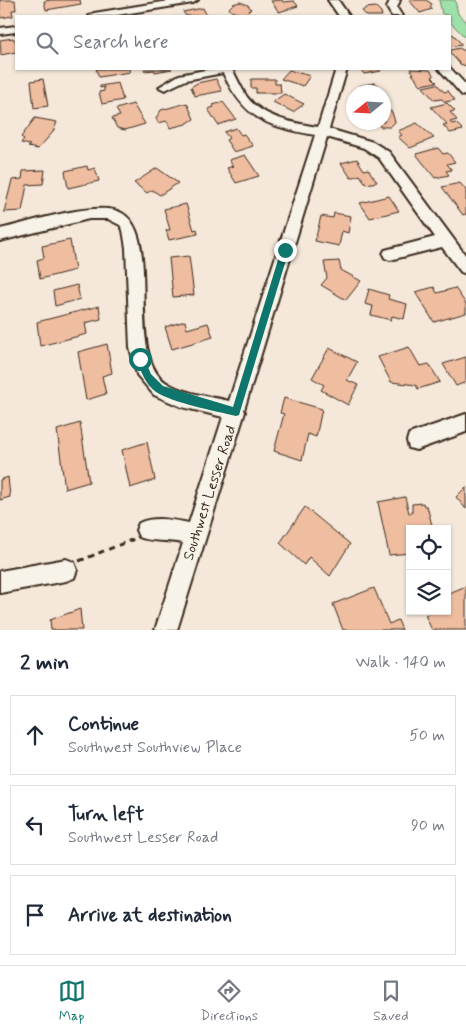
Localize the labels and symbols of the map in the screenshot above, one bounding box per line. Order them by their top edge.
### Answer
north arrow [346,85,391,130]
route end [274,239,297,262]
route start [129,348,152,371]
street label: Southwest Lesser Road [179,423,241,563]

